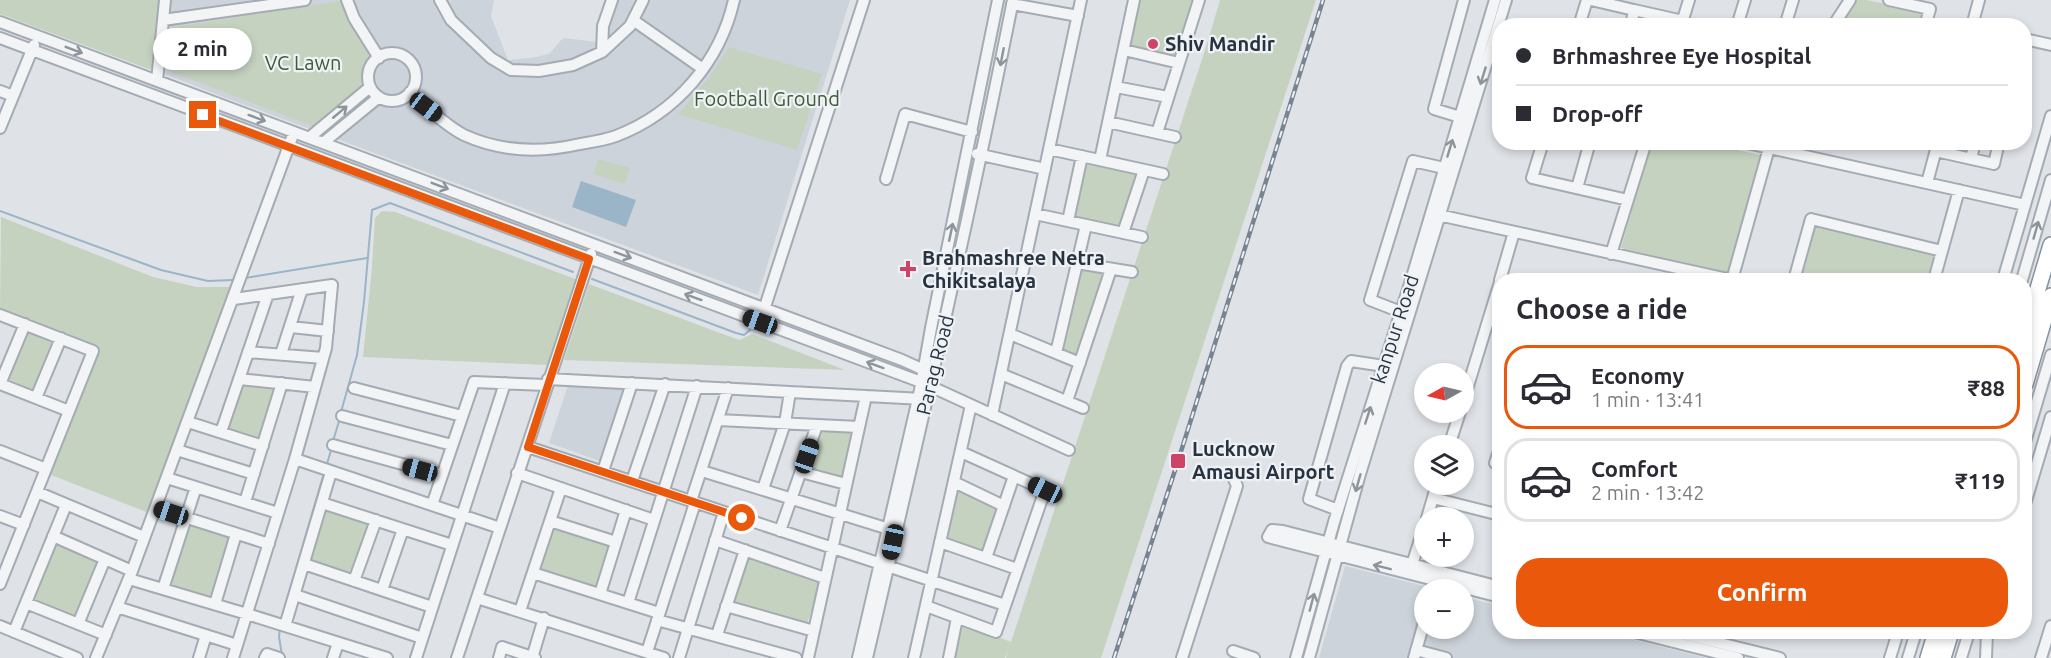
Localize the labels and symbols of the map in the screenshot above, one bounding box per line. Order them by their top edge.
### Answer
callout: 2 min [154,28,252,70]
place label: Shiv Mandir [1165,32,1276,55]
marker: Shiv Mandir [1146,37,1160,51]
one-way arrow [65,46,83,57]
one-way arrow [996,47,1007,67]
park label: VC Lawn [265,51,341,74]
one-way arrow [1477,66,1488,85]
park label: Football Ground [694,87,840,110]
car [406,89,446,125]
route end [189,101,216,128]
one-way arrow [332,105,347,119]
one-way arrow [247,113,266,124]
one-way arrow [1445,139,1456,158]
one-way arrow [430,182,449,193]
one-way arrow [2031,221,2042,240]
one-way arrow [946,222,957,242]
place label: Brahmashree Netra Chikitsalaya [922,246,1105,292]
one-way arrow [613,250,631,261]
marker: Brahmashree Netra Chikitsalaya [899,260,917,278]
street label: kanpur Road [1366,271,1423,386]
one-way arrow [684,291,702,302]
car [740,307,780,337]
street label: Parag Road [911,313,958,417]
one-way arrow [867,359,885,370]
north arrow [1414,363,1474,423]
one-way arrow [1363,406,1374,425]
car [793,436,821,476]
place label: Lucknow Amausi Airport [1192,437,1335,483]
marker: Lucknow Amausi Airport [1169,452,1187,470]
car [400,457,440,483]
one-way arrow [1352,473,1363,492]
car [1025,474,1065,506]
car [151,499,191,527]
route start [728,504,755,531]
car [880,523,906,561]
one-way arrow [1373,561,1392,573]
one-way arrow [1307,592,1318,611]

